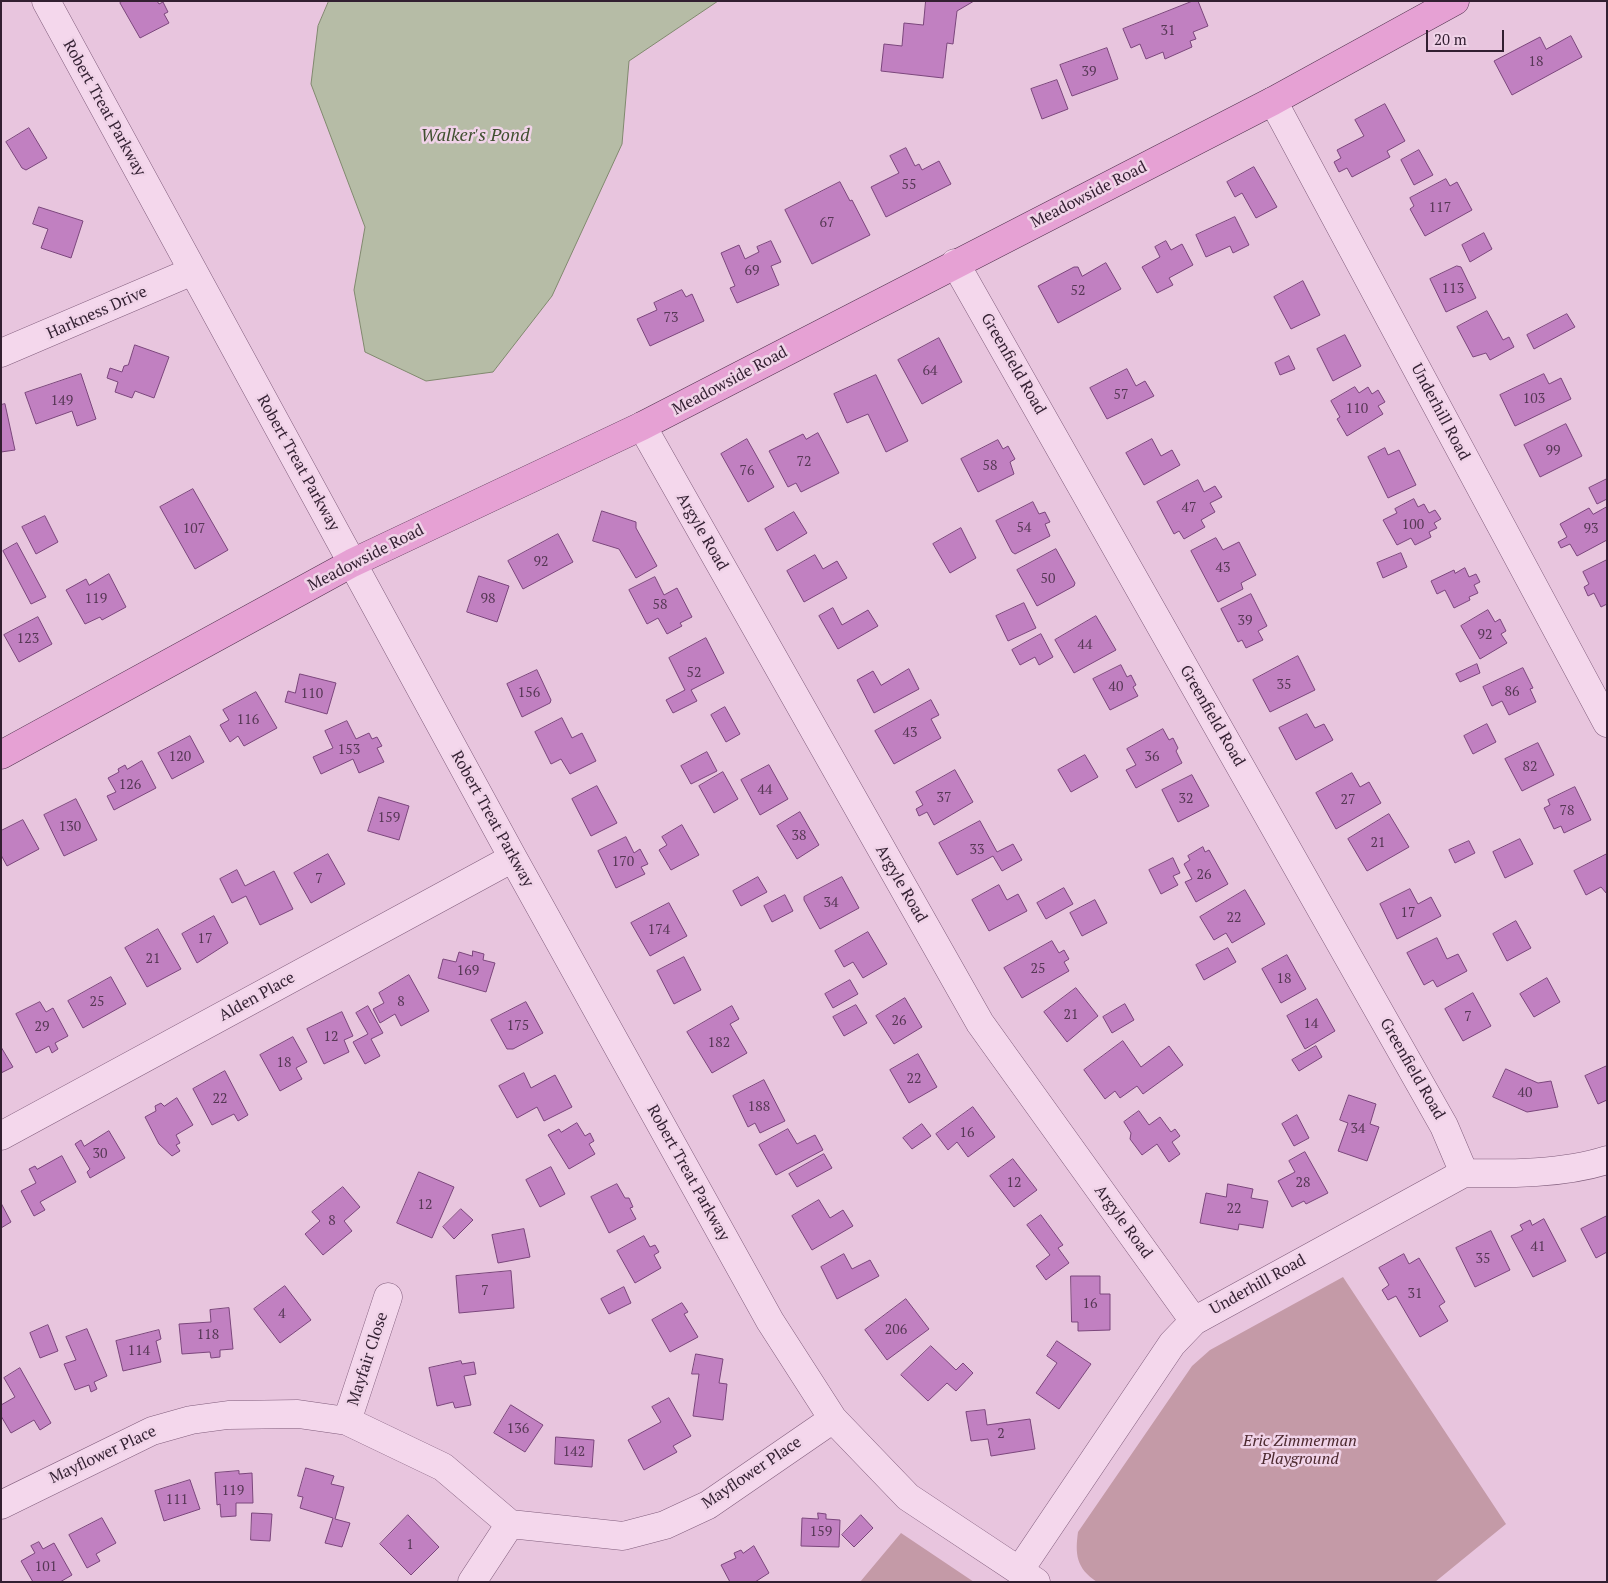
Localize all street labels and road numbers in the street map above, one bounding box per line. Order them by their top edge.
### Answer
street label: Robert Treat Parkway [59,37,149,179]
street label: Meadowside Road [1028,158,1150,232]
street label: Harkness Drive [44,282,150,344]
street label: Greenfield Road [976,310,1050,418]
street label: Meadowside Road [669,343,791,419]
street label: Underhill Road [1406,360,1474,464]
street label: Robert Treat Parkway [253,392,343,534]
street label: Argyle Road [672,490,732,574]
street label: Meadowside Road [305,521,427,595]
street label: Greenfield Road [1175,662,1249,770]
street label: Robert Treat Parkway [447,748,537,890]
street label: Argyle Road [871,842,931,926]
street label: Alden Place [216,968,298,1026]
street label: Greenfield Road [1375,1015,1449,1123]
street label: Robert Treat Parkway [643,1102,733,1244]
street label: Argyle Road [1090,1182,1156,1262]
street label: Underhill Road [1207,1251,1309,1319]
street label: Mayfair Close [344,1310,392,1408]
street label: Mayflower Place [47,1422,159,1488]
street label: Mayflower Place [699,1433,805,1513]

